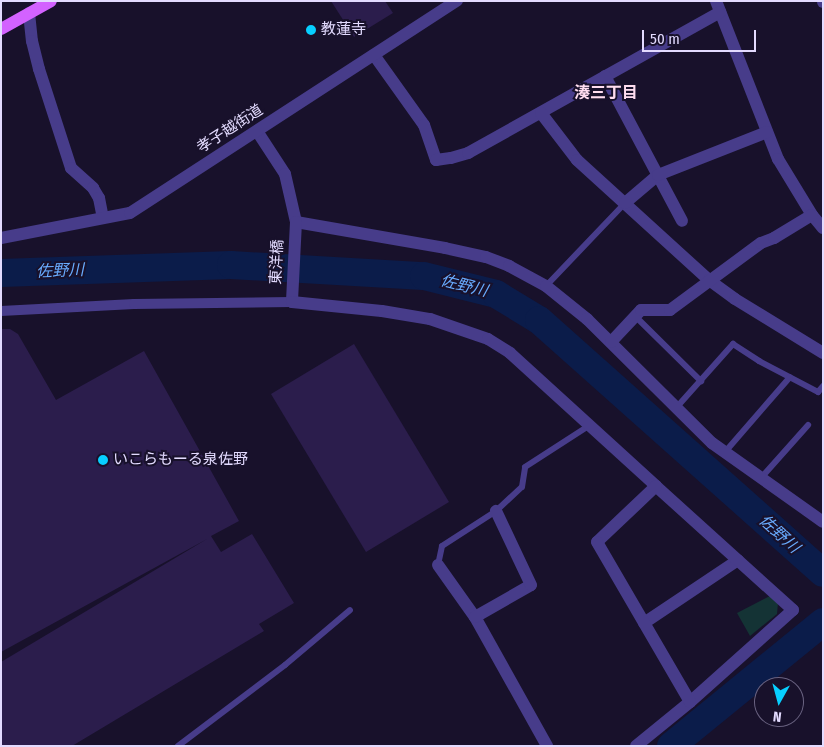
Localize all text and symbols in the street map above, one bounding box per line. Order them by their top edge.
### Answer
scale bar [644,20,758,52]
place label: 教蓮寺 [321,21,366,39]
marker: 教蓮寺 [305,24,317,36]
text: 50 m [650,30,680,48]
district label: 湊三丁目 [574,83,638,103]
street label: 孝子越街道 [194,101,266,157]
street label: 東洋橋 [267,239,287,285]
water label: 佐野川 [36,261,84,281]
water label: 佐野川 [438,271,490,301]
place label: いこらもーる泉佐野 [113,451,248,469]
marker: いこらもーる泉佐野 [97,454,109,466]
water label: 佐野川 [755,511,803,557]
north arrow [754,677,804,727]
text: N [772,707,782,725]

